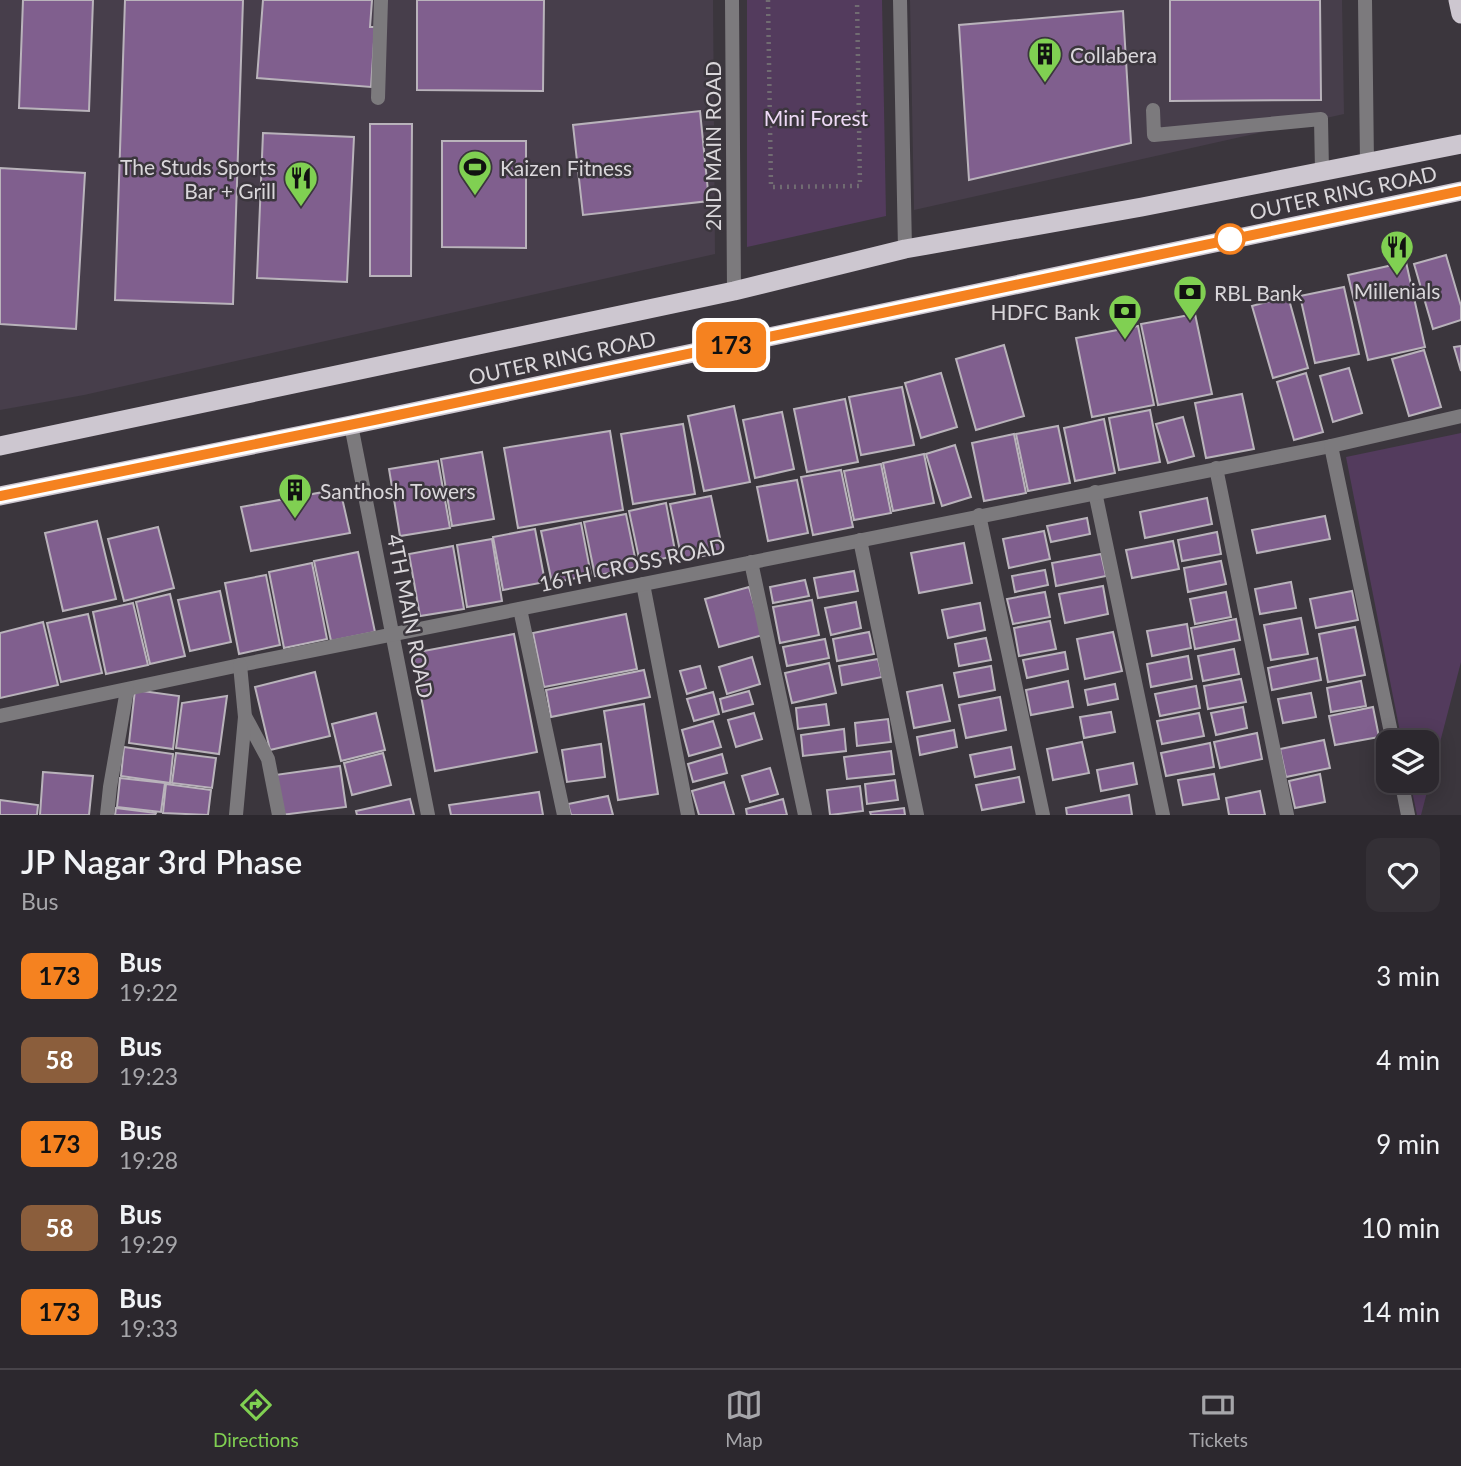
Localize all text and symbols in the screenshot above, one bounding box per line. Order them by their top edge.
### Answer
building icon: Collabera [1026,35,1064,84]
place label: Collabera [1070,42,1157,67]
street label: 2ND MAIN ROAD [700,61,725,231]
park label: Mini Forest [764,105,869,130]
sports icon: Kaizen Fitness [456,148,494,197]
place label: The Studs Sports Bar + Grill [120,154,276,203]
place label: Kaizen Fitness [500,155,632,180]
restaurant icon: The Studs Sports Bar + Grill [282,159,320,208]
street label: OUTER RING ROAD [1247,160,1439,224]
unlabelled marker [1215,224,1245,254]
restaurant icon: Millenials [1378,228,1416,277]
bank icon: RBL Bank [1171,273,1209,322]
place label: Millenials [1354,278,1440,303]
place label: RBL Bank [1214,280,1303,305]
bank icon: HDFC Bank [1106,292,1144,341]
place label: HDFC Bank [991,299,1100,324]
line badge: 173 [691,322,771,368]
street label: OUTER RING ROAD [466,325,658,389]
text: 173 [710,330,752,359]
building icon: Santhosh Towers [276,471,314,520]
place label: Santhosh Towers [320,478,476,503]
street label: 4TH MAIN ROAD [383,532,439,700]
street label: 16TH CROSS ROAD [537,532,727,596]
map controls [1376,730,1439,793]
button: layers [1376,730,1439,793]
button: heart [1366,838,1440,912]
text: JP Nagar 3rd Phase [21,841,302,881]
text: Bus [21,887,58,915]
text: Bus [119,946,162,978]
text: 3 min [1376,960,1440,992]
text: 173 [39,961,80,990]
text: 19:22 [119,978,178,1006]
text: Bus [119,1030,162,1062]
text: 4 min [1376,1044,1440,1076]
text: 58 [46,1045,73,1074]
text: 19:23 [119,1062,178,1090]
text: Bus [119,1114,162,1146]
text: 9 min [1376,1128,1440,1160]
text: 173 [39,1129,80,1158]
text: 19:28 [119,1146,178,1174]
text: Bus [119,1198,162,1230]
text: 10 min [1361,1212,1440,1244]
text: 58 [46,1213,73,1242]
text: 19:29 [119,1230,178,1258]
text: Bus [119,1282,162,1314]
text: 14 min [1361,1296,1440,1328]
text: 173 [39,1297,80,1326]
text: 19:33 [119,1314,178,1342]
tab: Directions [213,1386,299,1451]
tab: Map [725,1386,763,1451]
tab: Tickets [1189,1386,1248,1451]

